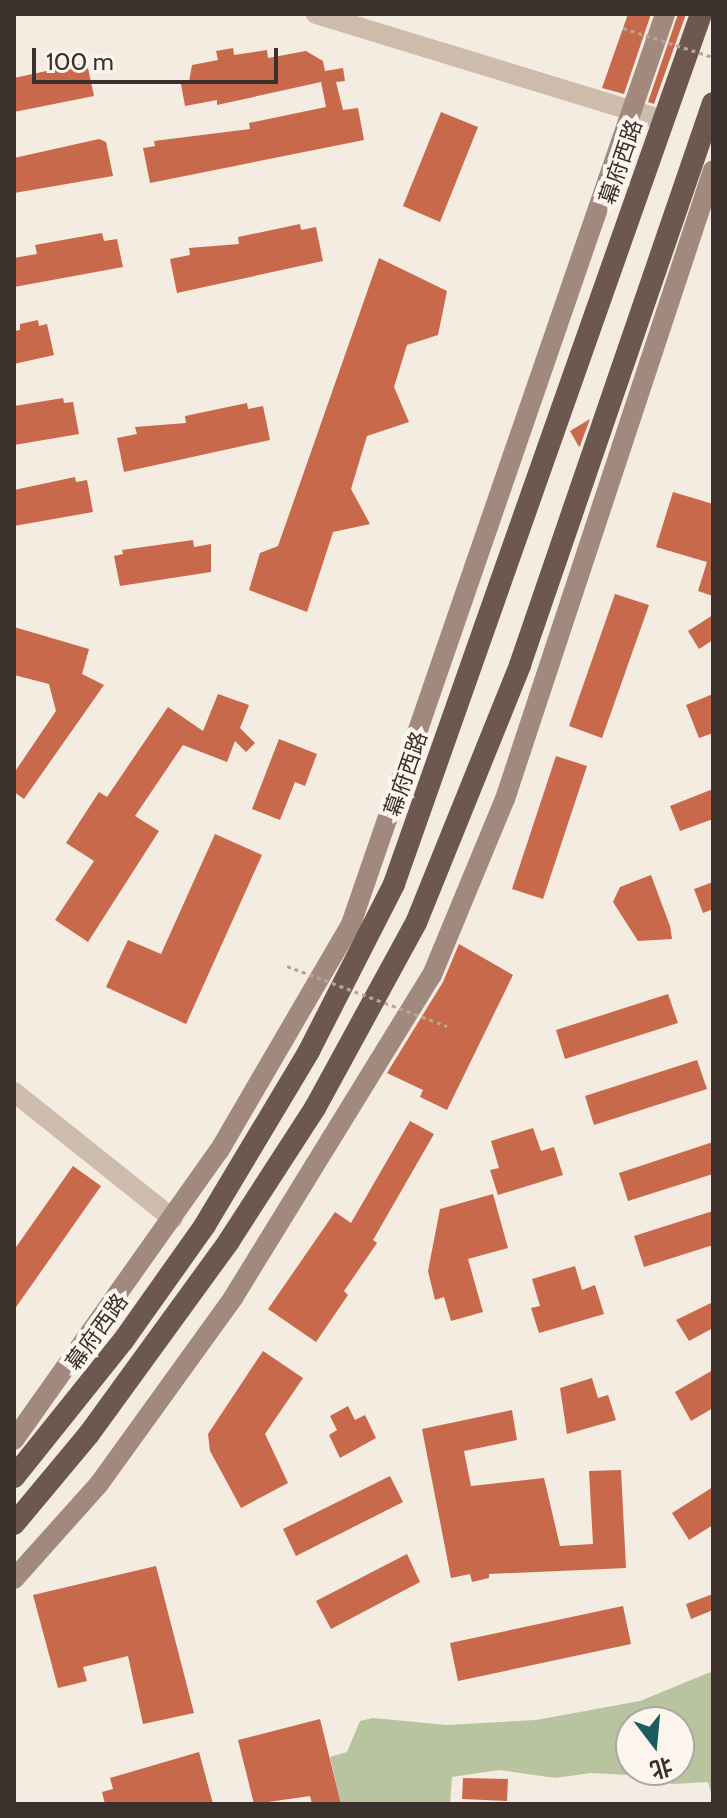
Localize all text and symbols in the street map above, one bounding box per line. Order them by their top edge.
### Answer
scale bar [36,32,282,82]
text: 100 m [46,47,114,76]
street label: 幕府西路 [594,116,648,208]
street label: 幕府西路 [379,728,433,820]
street label: 幕府西路 [60,1289,134,1375]
north arrow [615,1706,695,1786]
text: 北 [647,1752,676,1784]

